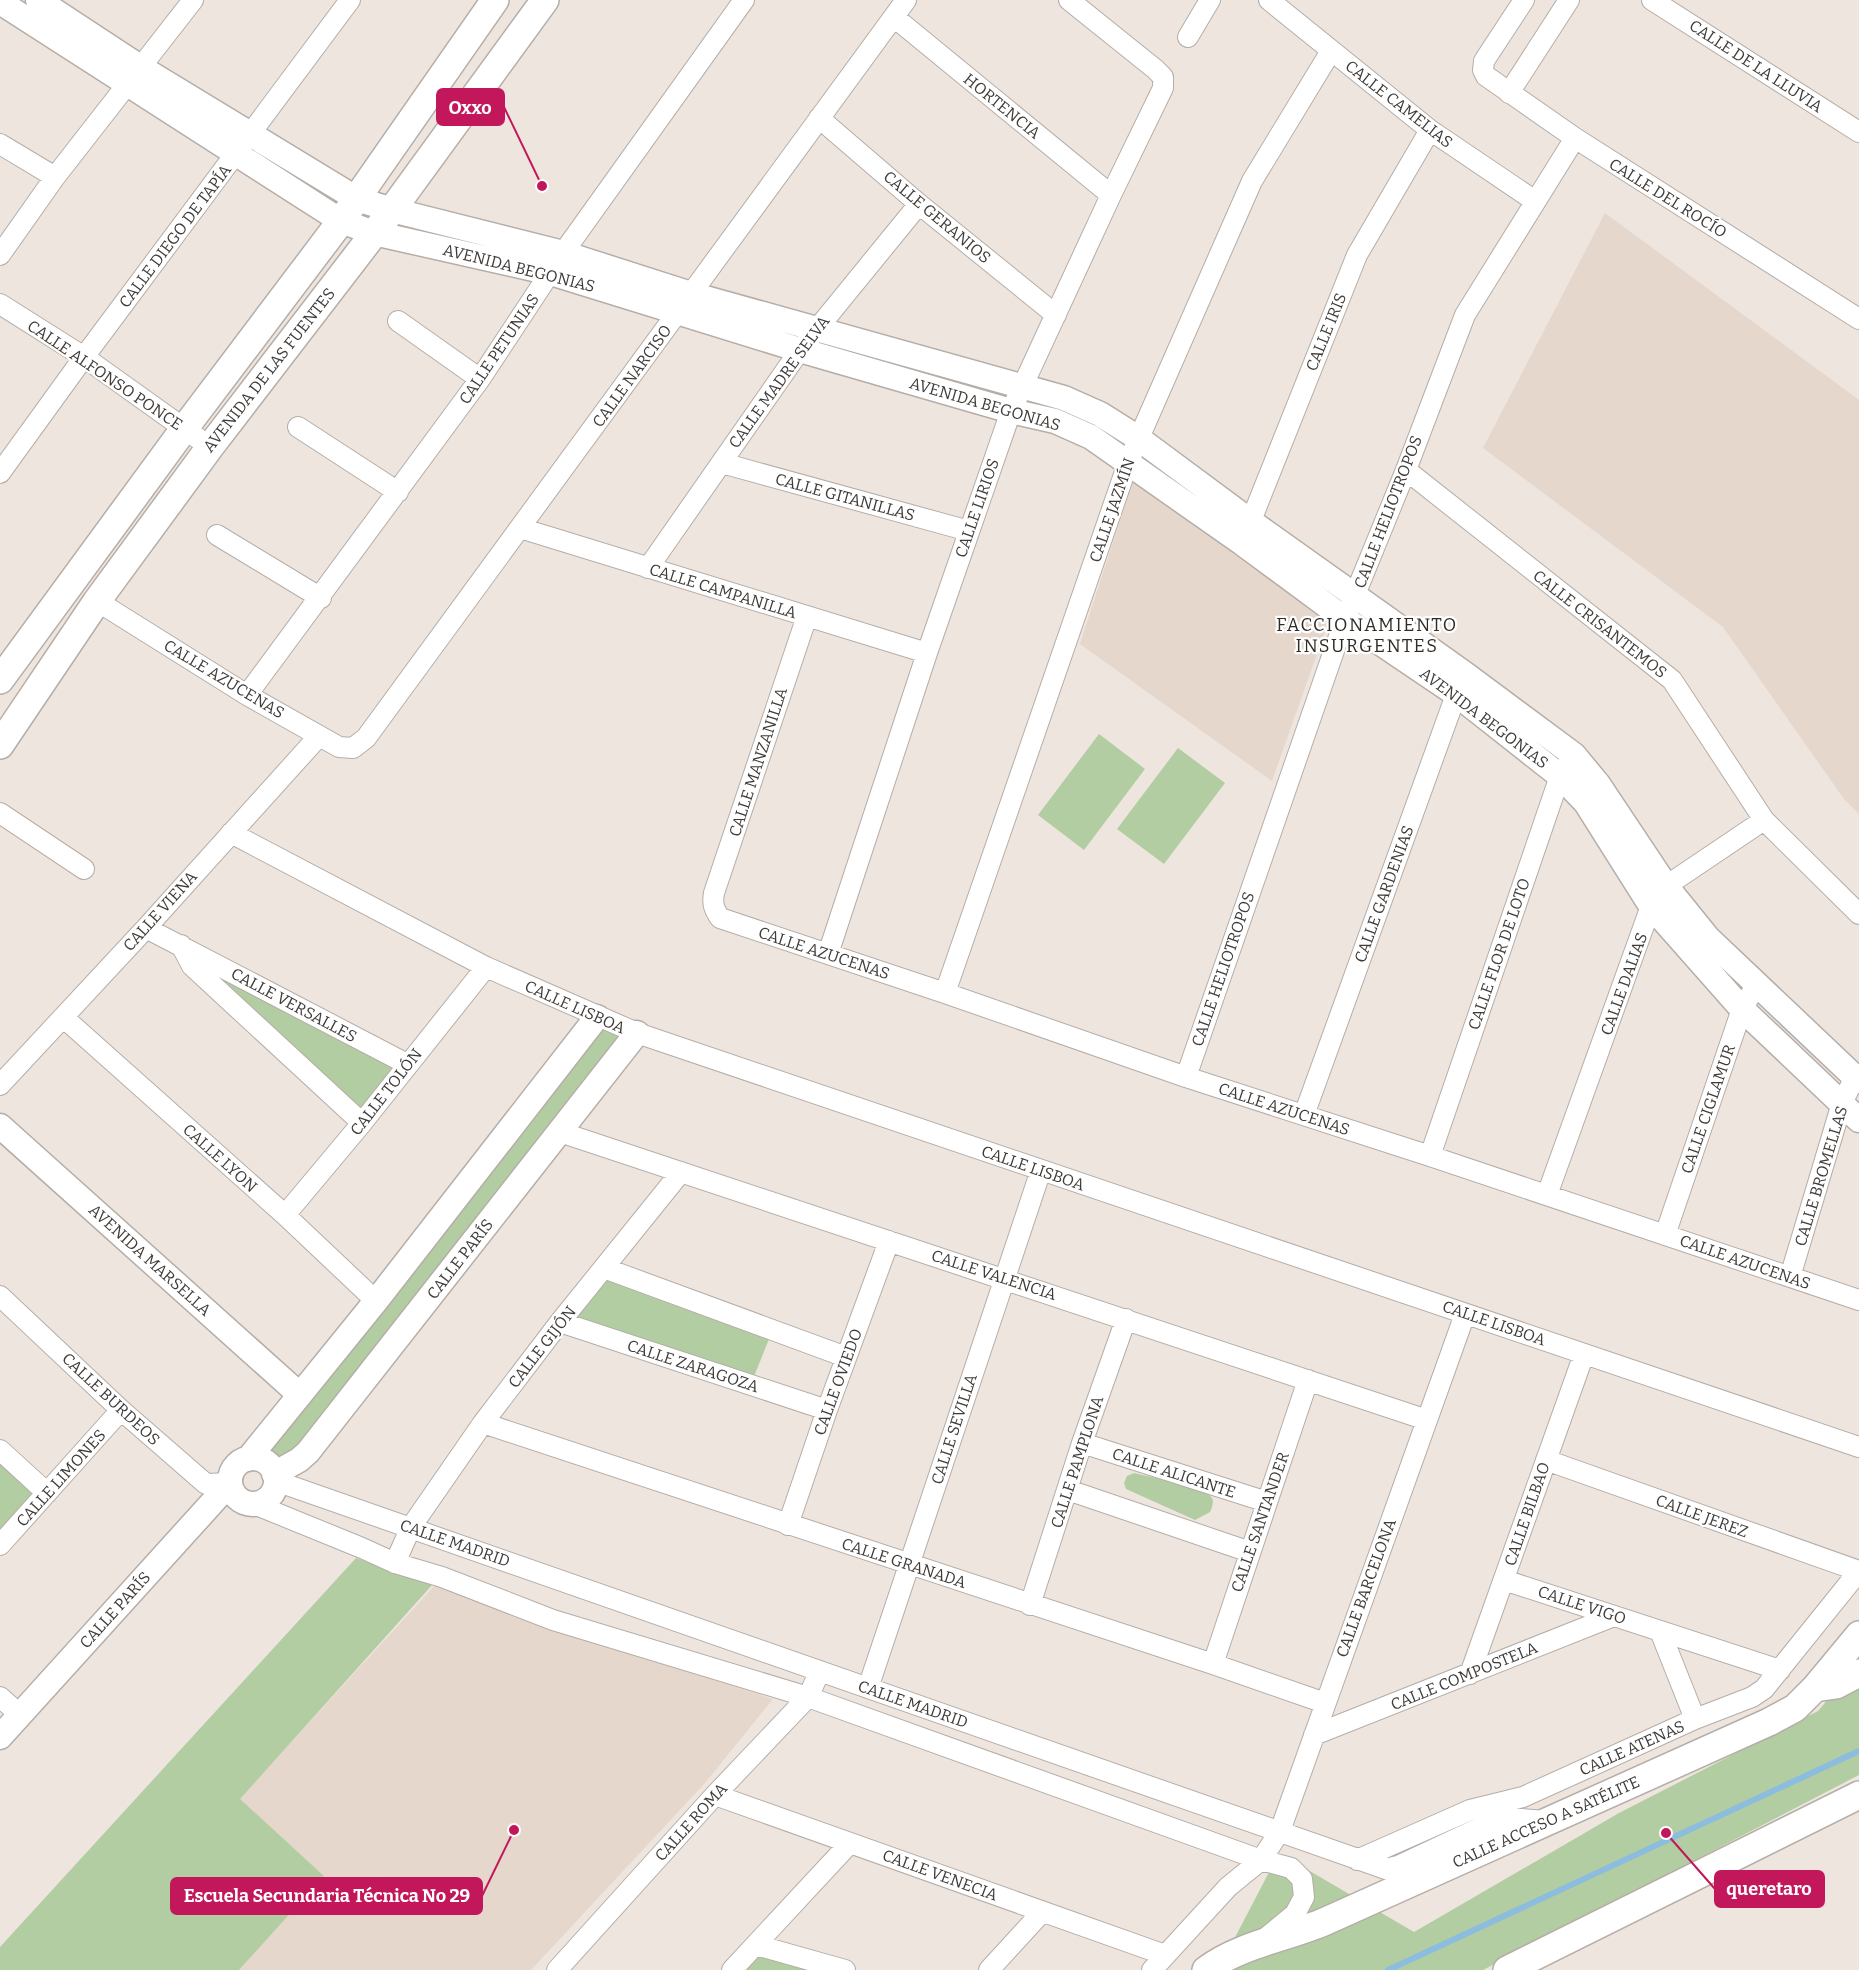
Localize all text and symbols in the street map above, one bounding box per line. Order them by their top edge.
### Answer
street label: CALLE DE LA LLUVIA [1686,16,1827,117]
street label: CALLE CAMELIAS [1342,56,1456,152]
street label: HORTENCIA [960,69,1045,143]
callout: Oxxo [437,89,504,125]
text: Oxxo [448,97,492,119]
street label: CALLE DEL ROCÍO [1606,153,1731,242]
street label: CALLE DIEGO DE TAPÍA [114,160,235,311]
street label: CALLE GERANIOS [880,167,994,267]
street label: AVENIDA BEGONIAS [441,240,597,296]
street label: AVENIDA DE LAS FUENTES [199,284,339,456]
street label: CALLE PETUNIAS [455,290,543,408]
street label: CALLE IRIS [1302,290,1350,374]
street label: CALLE MADRE SELVA [725,312,834,452]
street label: CALLE ALFONSO PONCE [24,316,186,434]
street label: CALLE NARCISO [588,321,676,431]
street label: AVENIDA BEGONIAS [907,373,1063,435]
street label: CALLE HELIOTROPOS [1350,433,1426,591]
street label: CALLE JAZMÍN [1084,455,1139,565]
street label: CALLE LIRIOS [951,456,1003,560]
street label: CALLE GITANILLAS [773,469,917,525]
street label: CALLE CAMPANILLA [647,560,800,623]
street label: CALLE CRISANTEMOS [1529,566,1671,682]
district label: FACCIONAMIENTO INSURGENTES [1276,614,1458,657]
street label: CALLE AZUCENAS [160,636,288,722]
street label: AVENIDA BEGONIAS [1416,664,1552,772]
street label: CALLE MANZANILLA [725,684,791,839]
street label: CALLE GARDENIAS [1350,823,1418,965]
street label: CALLE VIENA [119,867,201,955]
street label: CALLE FLOR DE LOTO [1464,876,1534,1032]
street label: CALLE HELIOTROPOS [1188,889,1258,1049]
street label: CALLE AZUCENAS [756,923,892,983]
street label: CALLE DALIAS [1597,930,1651,1038]
street label: CALLE VERSALLES [228,964,360,1046]
street label: CALLE LISBOA [522,976,629,1038]
street label: CALLE CIGLAMUR [1677,1042,1739,1176]
street label: CALLE TOLÓN [345,1044,426,1139]
street label: CALLE AZUCENAS [1216,1079,1352,1139]
street label: CALLE BROMELLAS [1791,1104,1851,1248]
street label: CALLE LYON [179,1120,261,1196]
street label: CALLE LISBOA [979,1141,1088,1195]
street label: AVENIDA MARSELLA [85,1200,215,1320]
street label: CALLE PARÍS [422,1215,497,1303]
street label: CALLE AZUCENAS [1677,1231,1813,1293]
street label: CALLE VALENCIA [929,1246,1059,1304]
street label: CALLE LISBOA [1440,1296,1549,1350]
street label: CALLE GIJÓN [503,1301,580,1392]
street label: CALLE OVIEDO [810,1326,866,1438]
street label: CALLE ZARAGOZA [625,1336,762,1396]
street label: CALLE BURDEOS [58,1349,164,1449]
street label: CALLE SEVILLA [927,1371,981,1487]
street label: CALLE PAMPLONA [1047,1393,1108,1531]
street label: CALLE LIMONES [12,1425,110,1531]
street label: CALLE ALICANTE [1110,1444,1238,1502]
street label: CALLE SANTANDER [1227,1449,1293,1595]
street label: CALLE BILBAO [1500,1460,1554,1568]
street label: CALLE JEREZ [1653,1491,1751,1542]
street label: CALLE MADRID [397,1515,513,1571]
street label: CALLE BARCELONA [1332,1515,1400,1660]
street label: CALLE GRANADA [839,1534,969,1592]
street label: CALLE PARÍS [75,1567,154,1652]
street label: CALLE VIGO [1536,1582,1628,1628]
street label: CALLE COMPOSTELA [1388,1638,1541,1714]
street label: CALLE MADRID [855,1676,971,1732]
street label: CALLE ATENAS [1576,1716,1688,1780]
street label: CALLE ACCESO A SATÉLITE [1449,1771,1643,1872]
street label: CALLE ROMA [651,1778,732,1865]
street label: CALLE VENECIA [880,1845,1001,1905]
callout: queretaro [1715,1871,1824,1907]
callout: Escuela Secundaria Técnica No 29 [171,1878,482,1914]
text: queretaro [1726,1878,1812,1900]
text: Escuela Secundaria Técnica No 29 [184,1885,470,1907]

